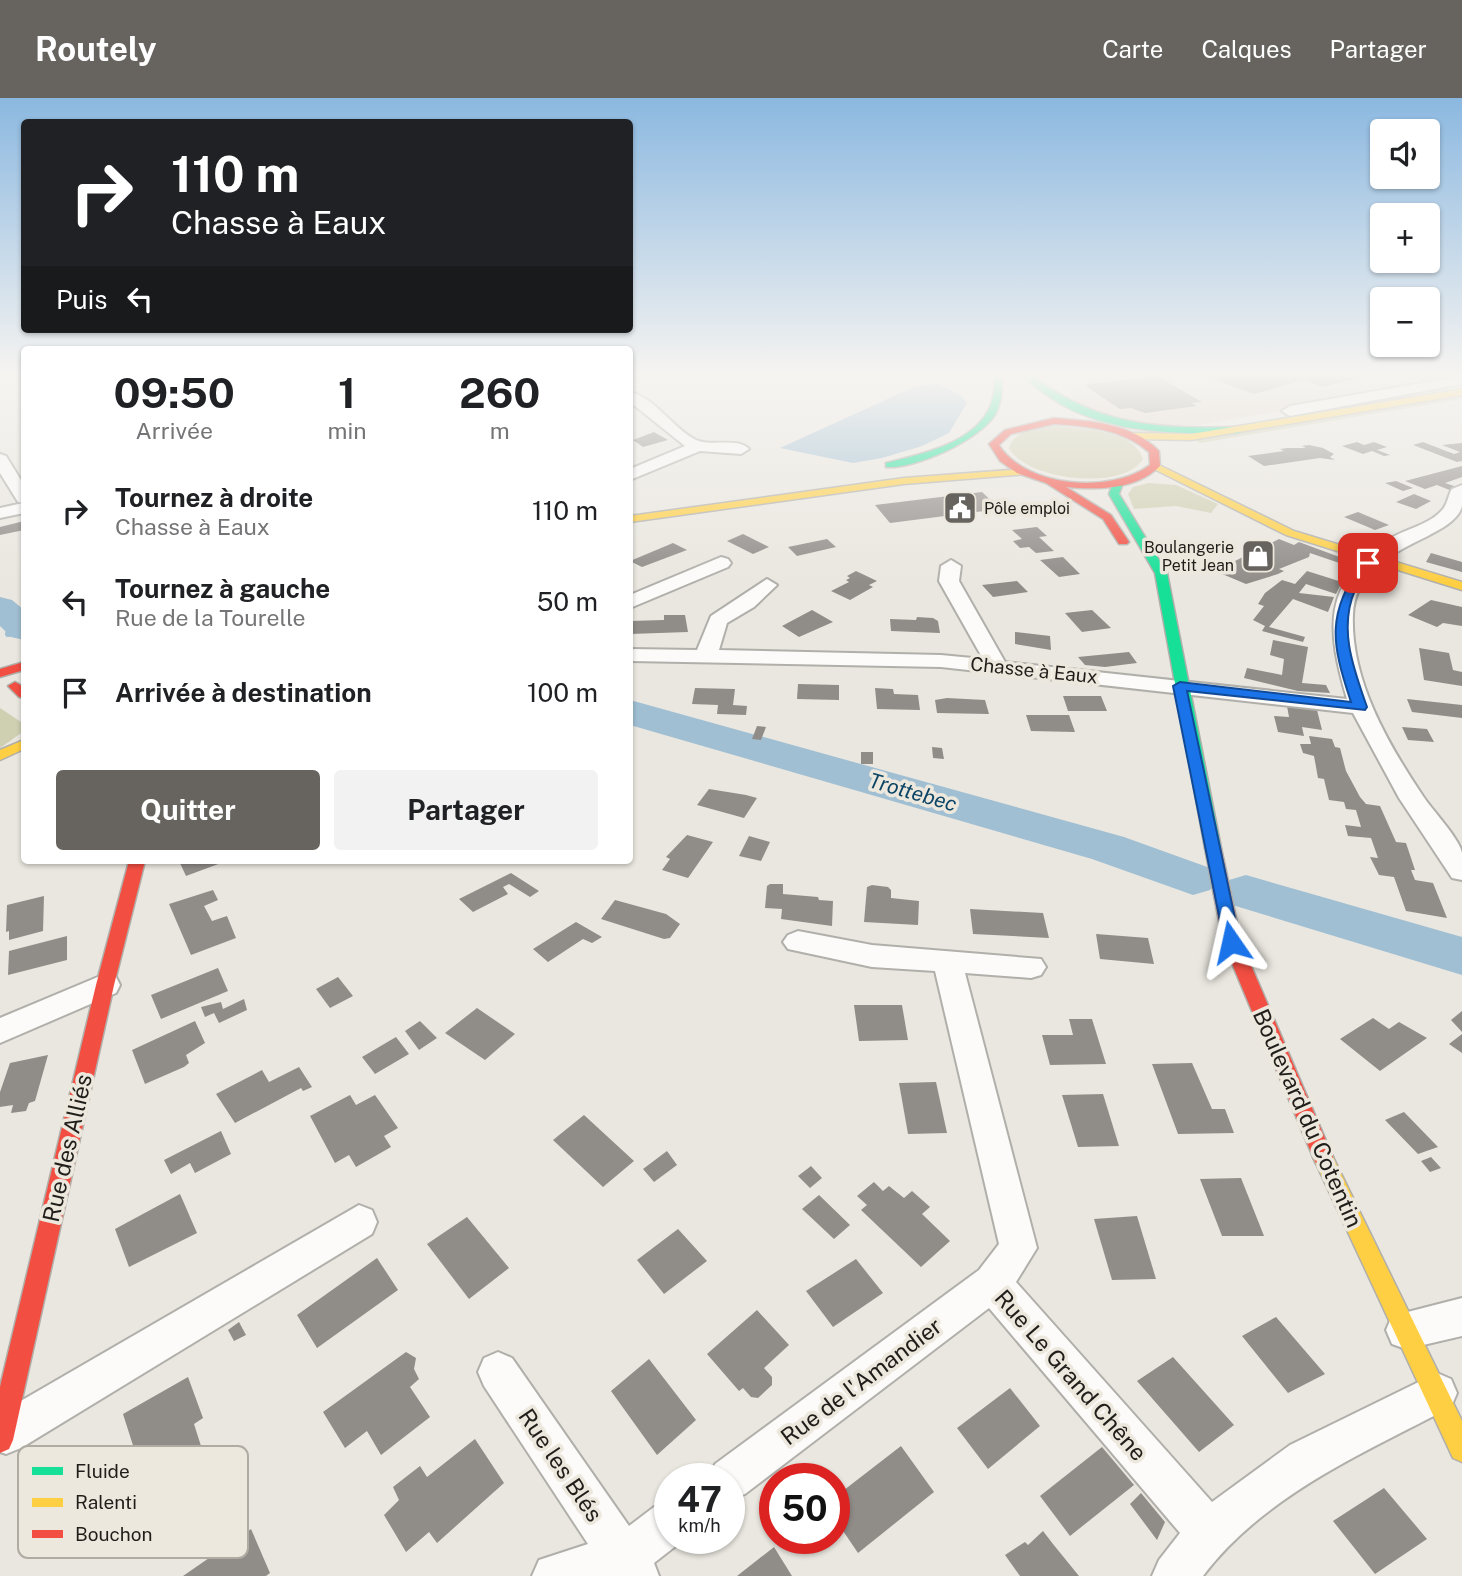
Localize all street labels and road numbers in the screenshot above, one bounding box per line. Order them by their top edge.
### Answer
street label: Chasse à Eaux [969,652,1099,688]
street label: Boulevard du Cotentin [1248,1004,1368,1232]
street label: Rue des Alliés [37,1071,97,1225]
street label: Rue Le Grand Chêne [989,1284,1153,1466]
street label: Rue de l'Amandier [775,1312,947,1450]
street label: Rue les Blés [513,1404,609,1526]

